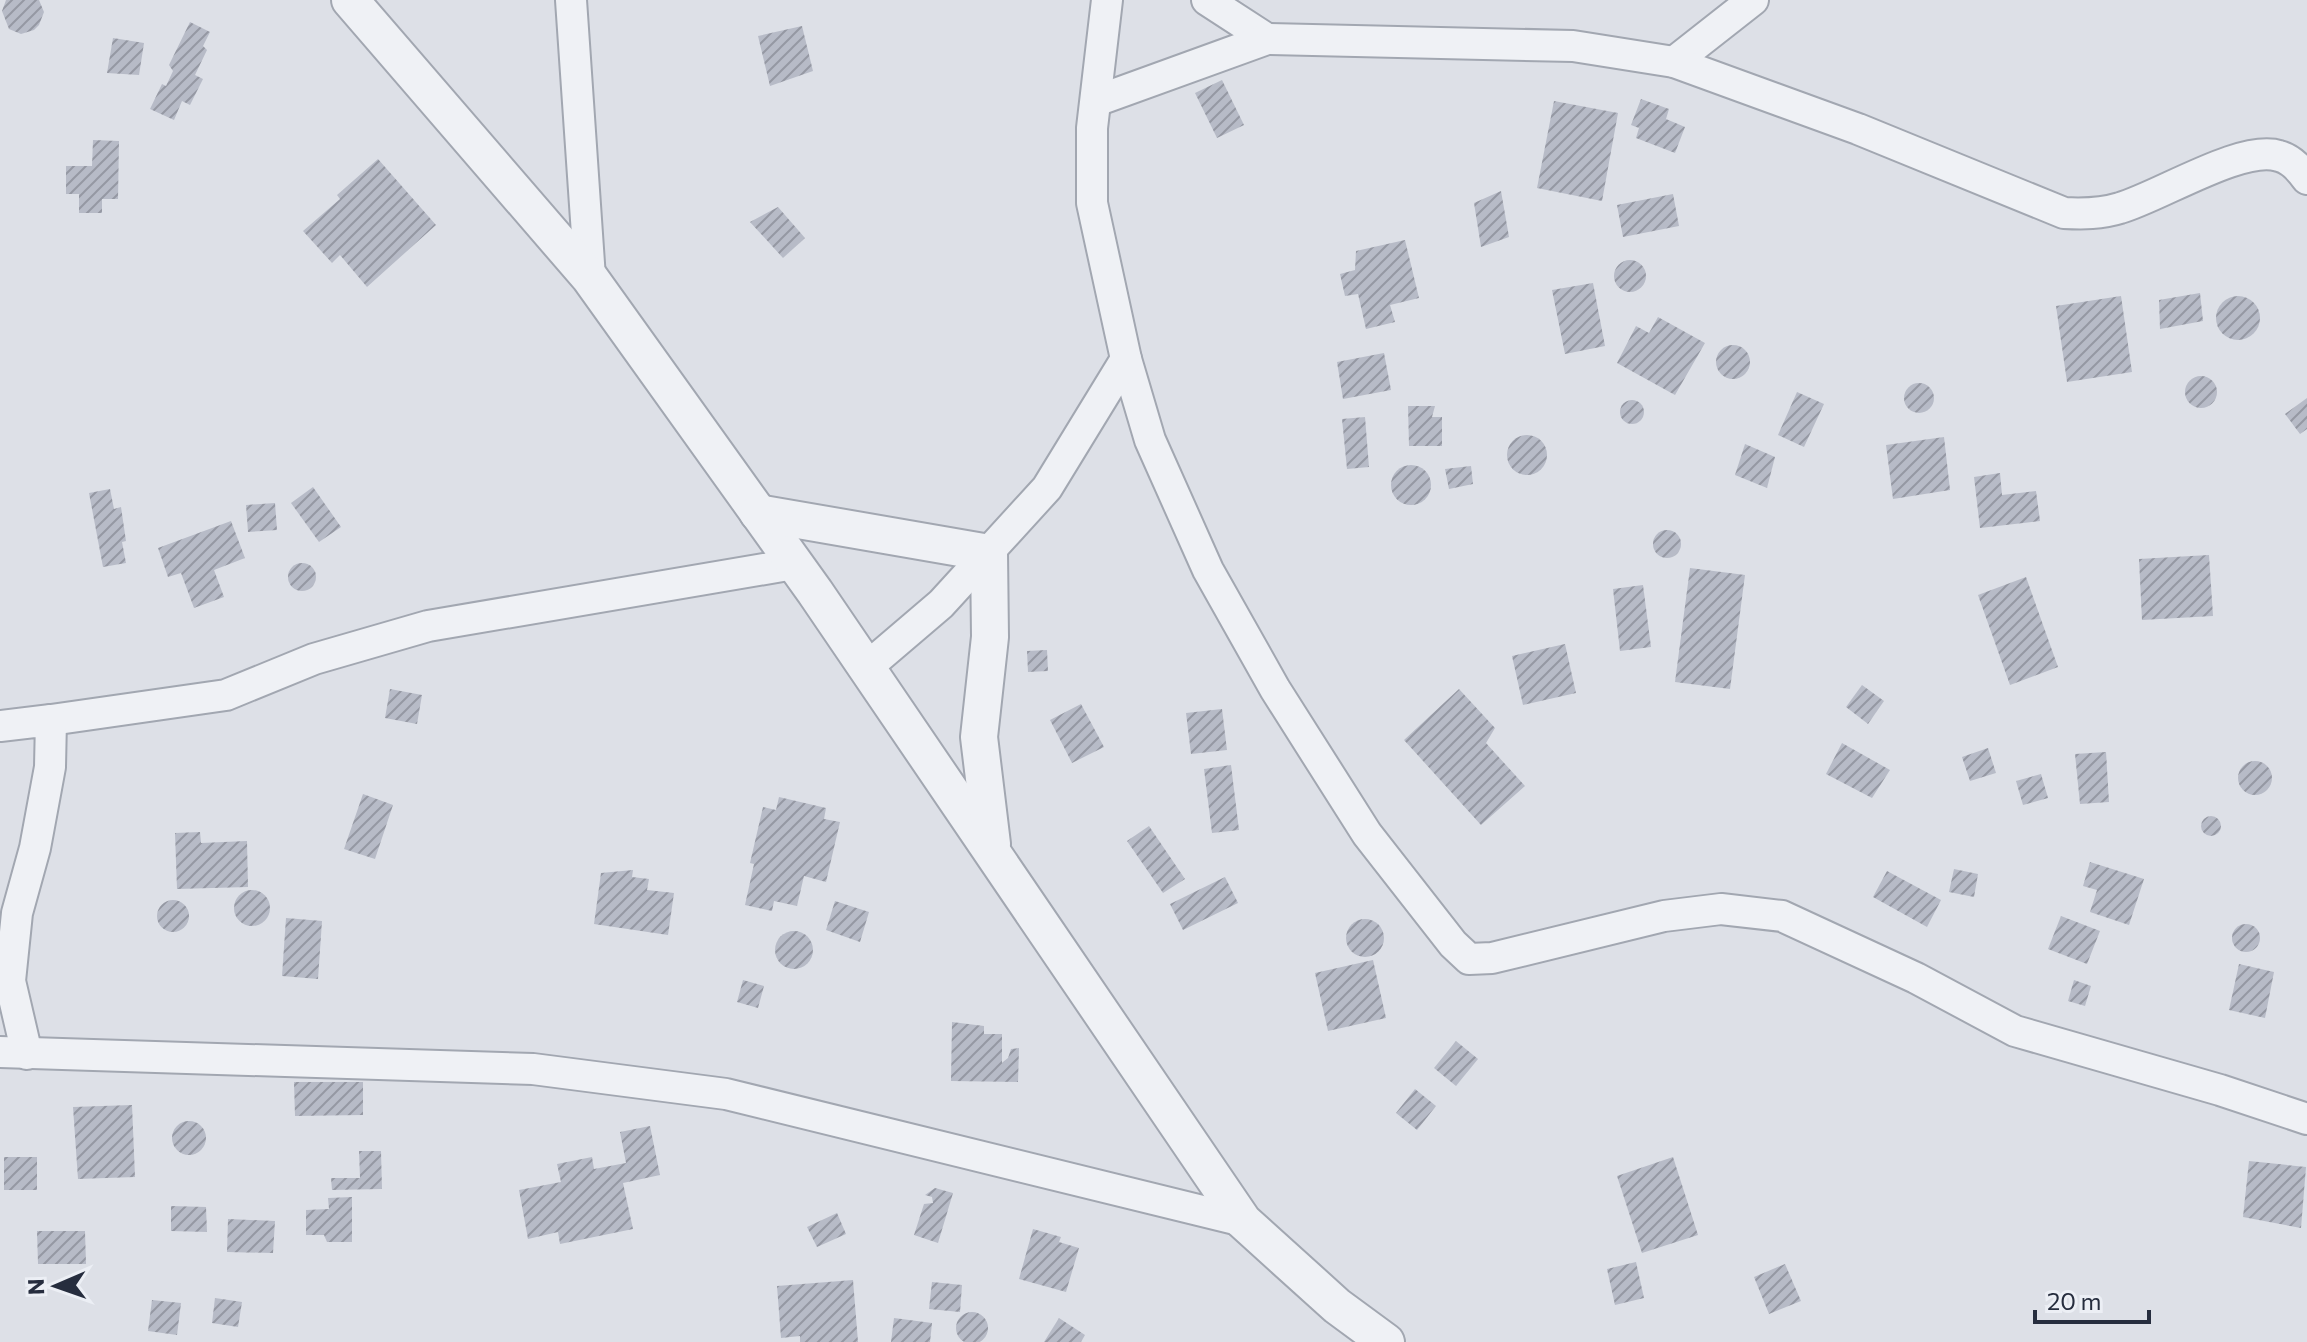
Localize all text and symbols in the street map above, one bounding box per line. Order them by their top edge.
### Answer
north arrow [16,1246,96,1326]
scale bar [2035,1274,2149,1324]
text: N [22,1278,49,1295]
text: 20 m [2047,1286,2101,1315]

